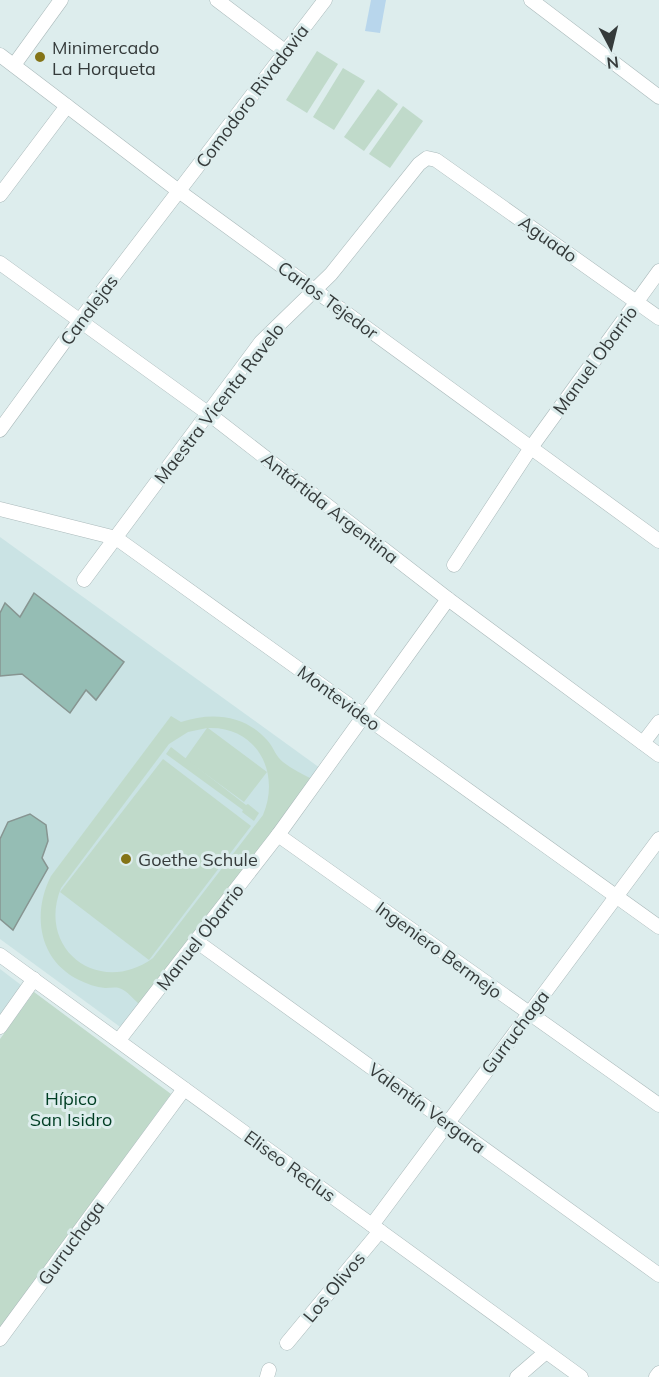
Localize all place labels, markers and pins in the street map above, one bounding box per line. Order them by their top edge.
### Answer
place label: Minimercado La Horqueta [52,36,159,80]
marker: Minimercado La Horqueta [33,50,47,64]
place label: Goethe Schule [138,848,258,871]
marker: Goethe Schule [119,852,133,866]

